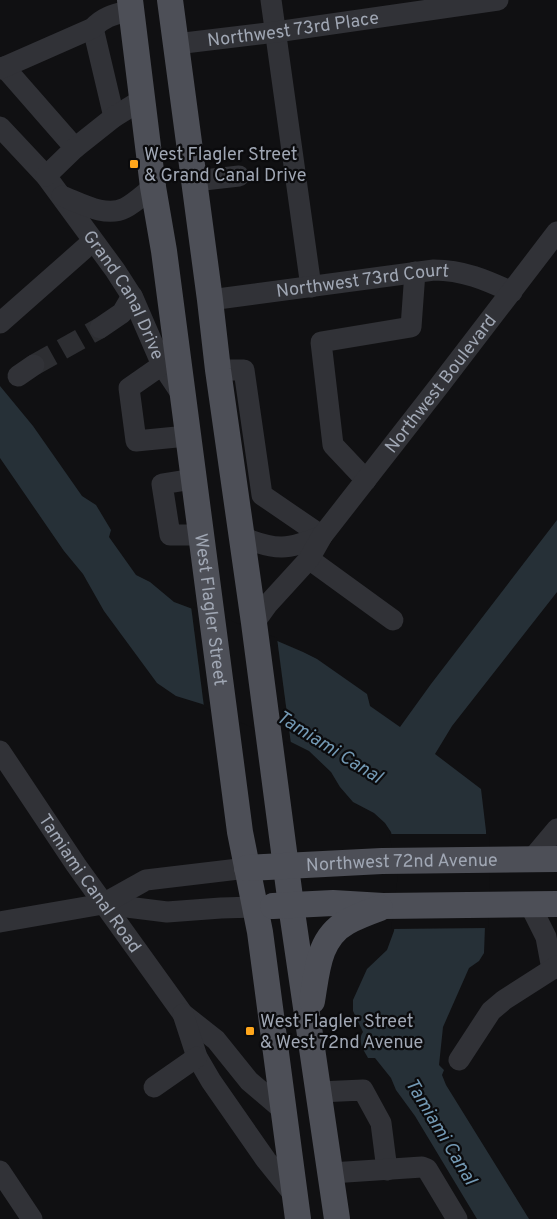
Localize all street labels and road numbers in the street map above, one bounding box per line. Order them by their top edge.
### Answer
street label: Northwest 73rd Place [206,7,380,53]
street label: Grand Canal Drive [77,226,168,364]
street label: Northwest 73rd Court [275,260,450,304]
street label: Northwest Boulevard [381,310,503,459]
street label: West Flagler Street [188,532,231,688]
street label: Tamiami Canal Road [32,810,145,958]
street label: Northwest 72nd Avenue [306,850,498,878]

